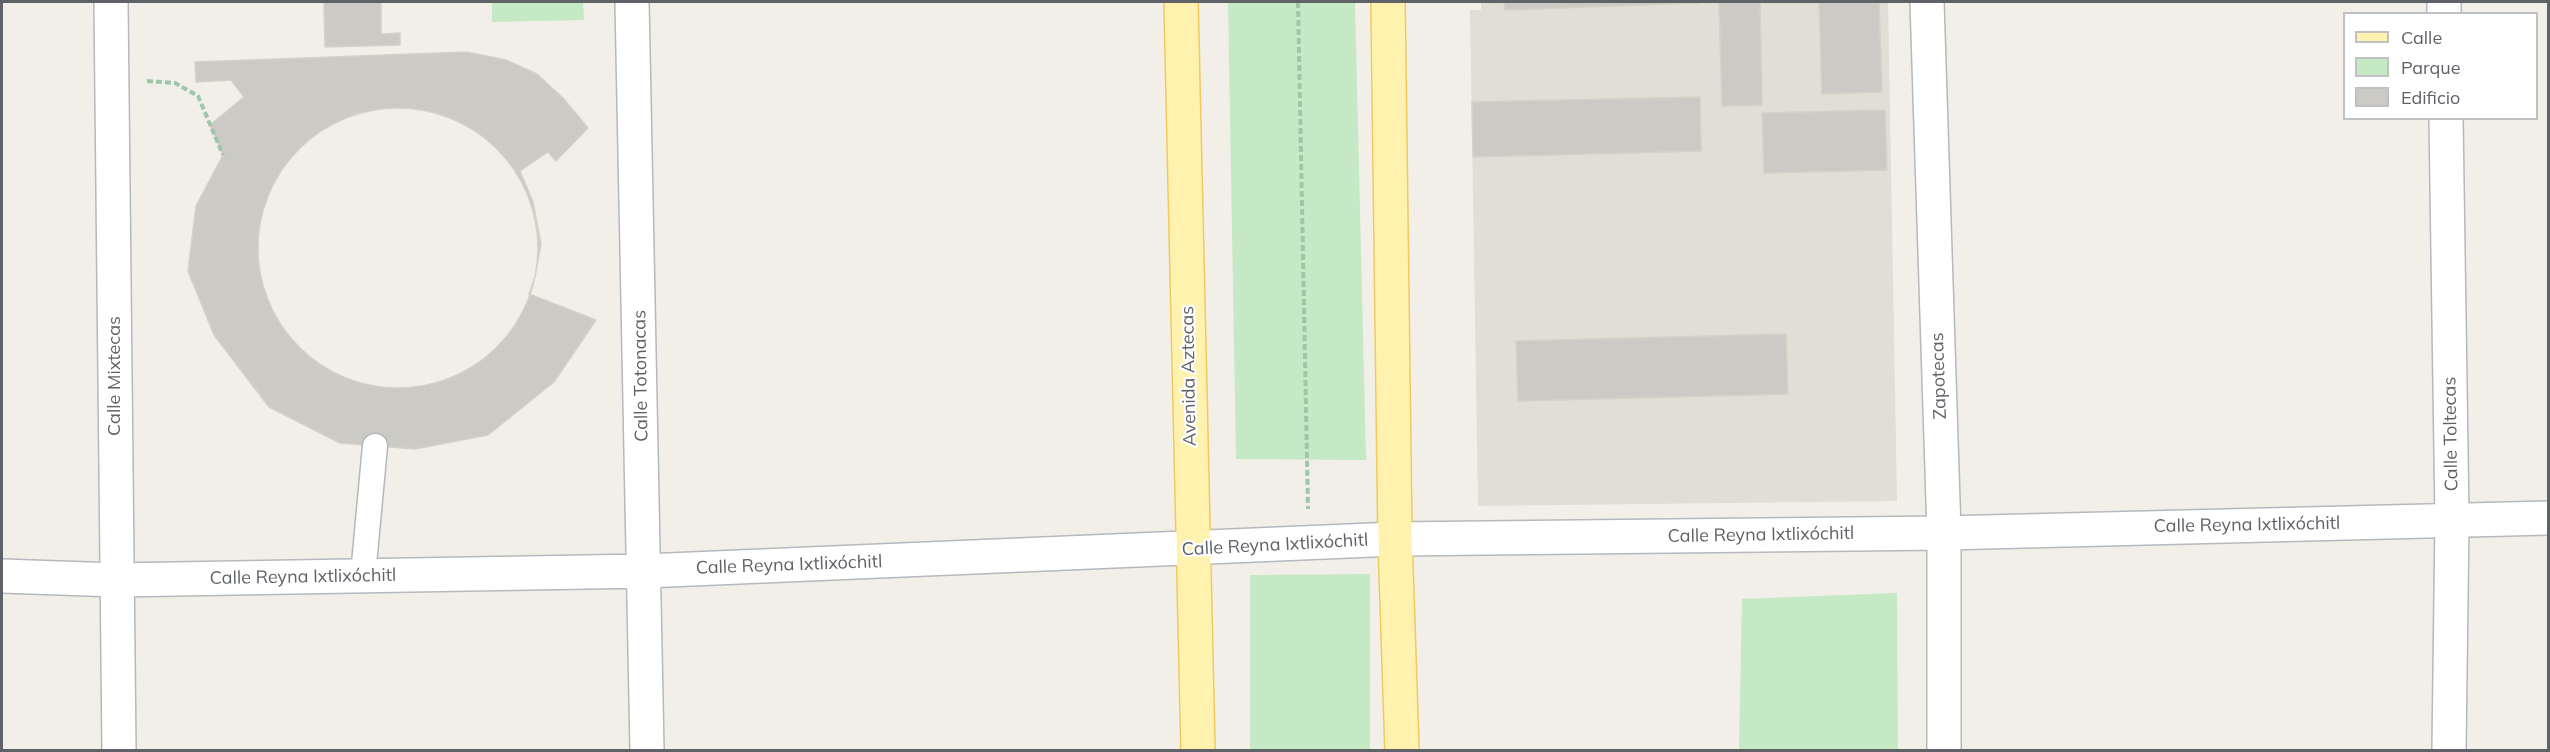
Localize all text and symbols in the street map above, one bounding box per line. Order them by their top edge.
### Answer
legend [2343,12,2538,120]
text: Calle [2401,26,2442,49]
text: Parque [2401,56,2460,79]
text: Edificio [2401,86,2460,109]
street label: Avenida Aztecas [1177,306,1201,446]
street label: Calle Totonacas [629,310,653,442]
street label: Calle Mixtecas [104,316,126,436]
street label: Zapotecas [1927,332,1951,420]
street label: Calle Toltecas [2439,377,2463,491]
street label: Calle Reyna Ixtlixóchitl [2154,513,2340,537]
street label: Calle Reyna Ixtlixóchitl [1668,523,1854,547]
street label: Calle Reyna Ixtlixóchitl [1181,529,1369,561]
street label: Calle Reyna Ixtlixóchitl [695,551,883,579]
street label: Calle Reyna Ixtlixóchitl [210,565,396,589]

